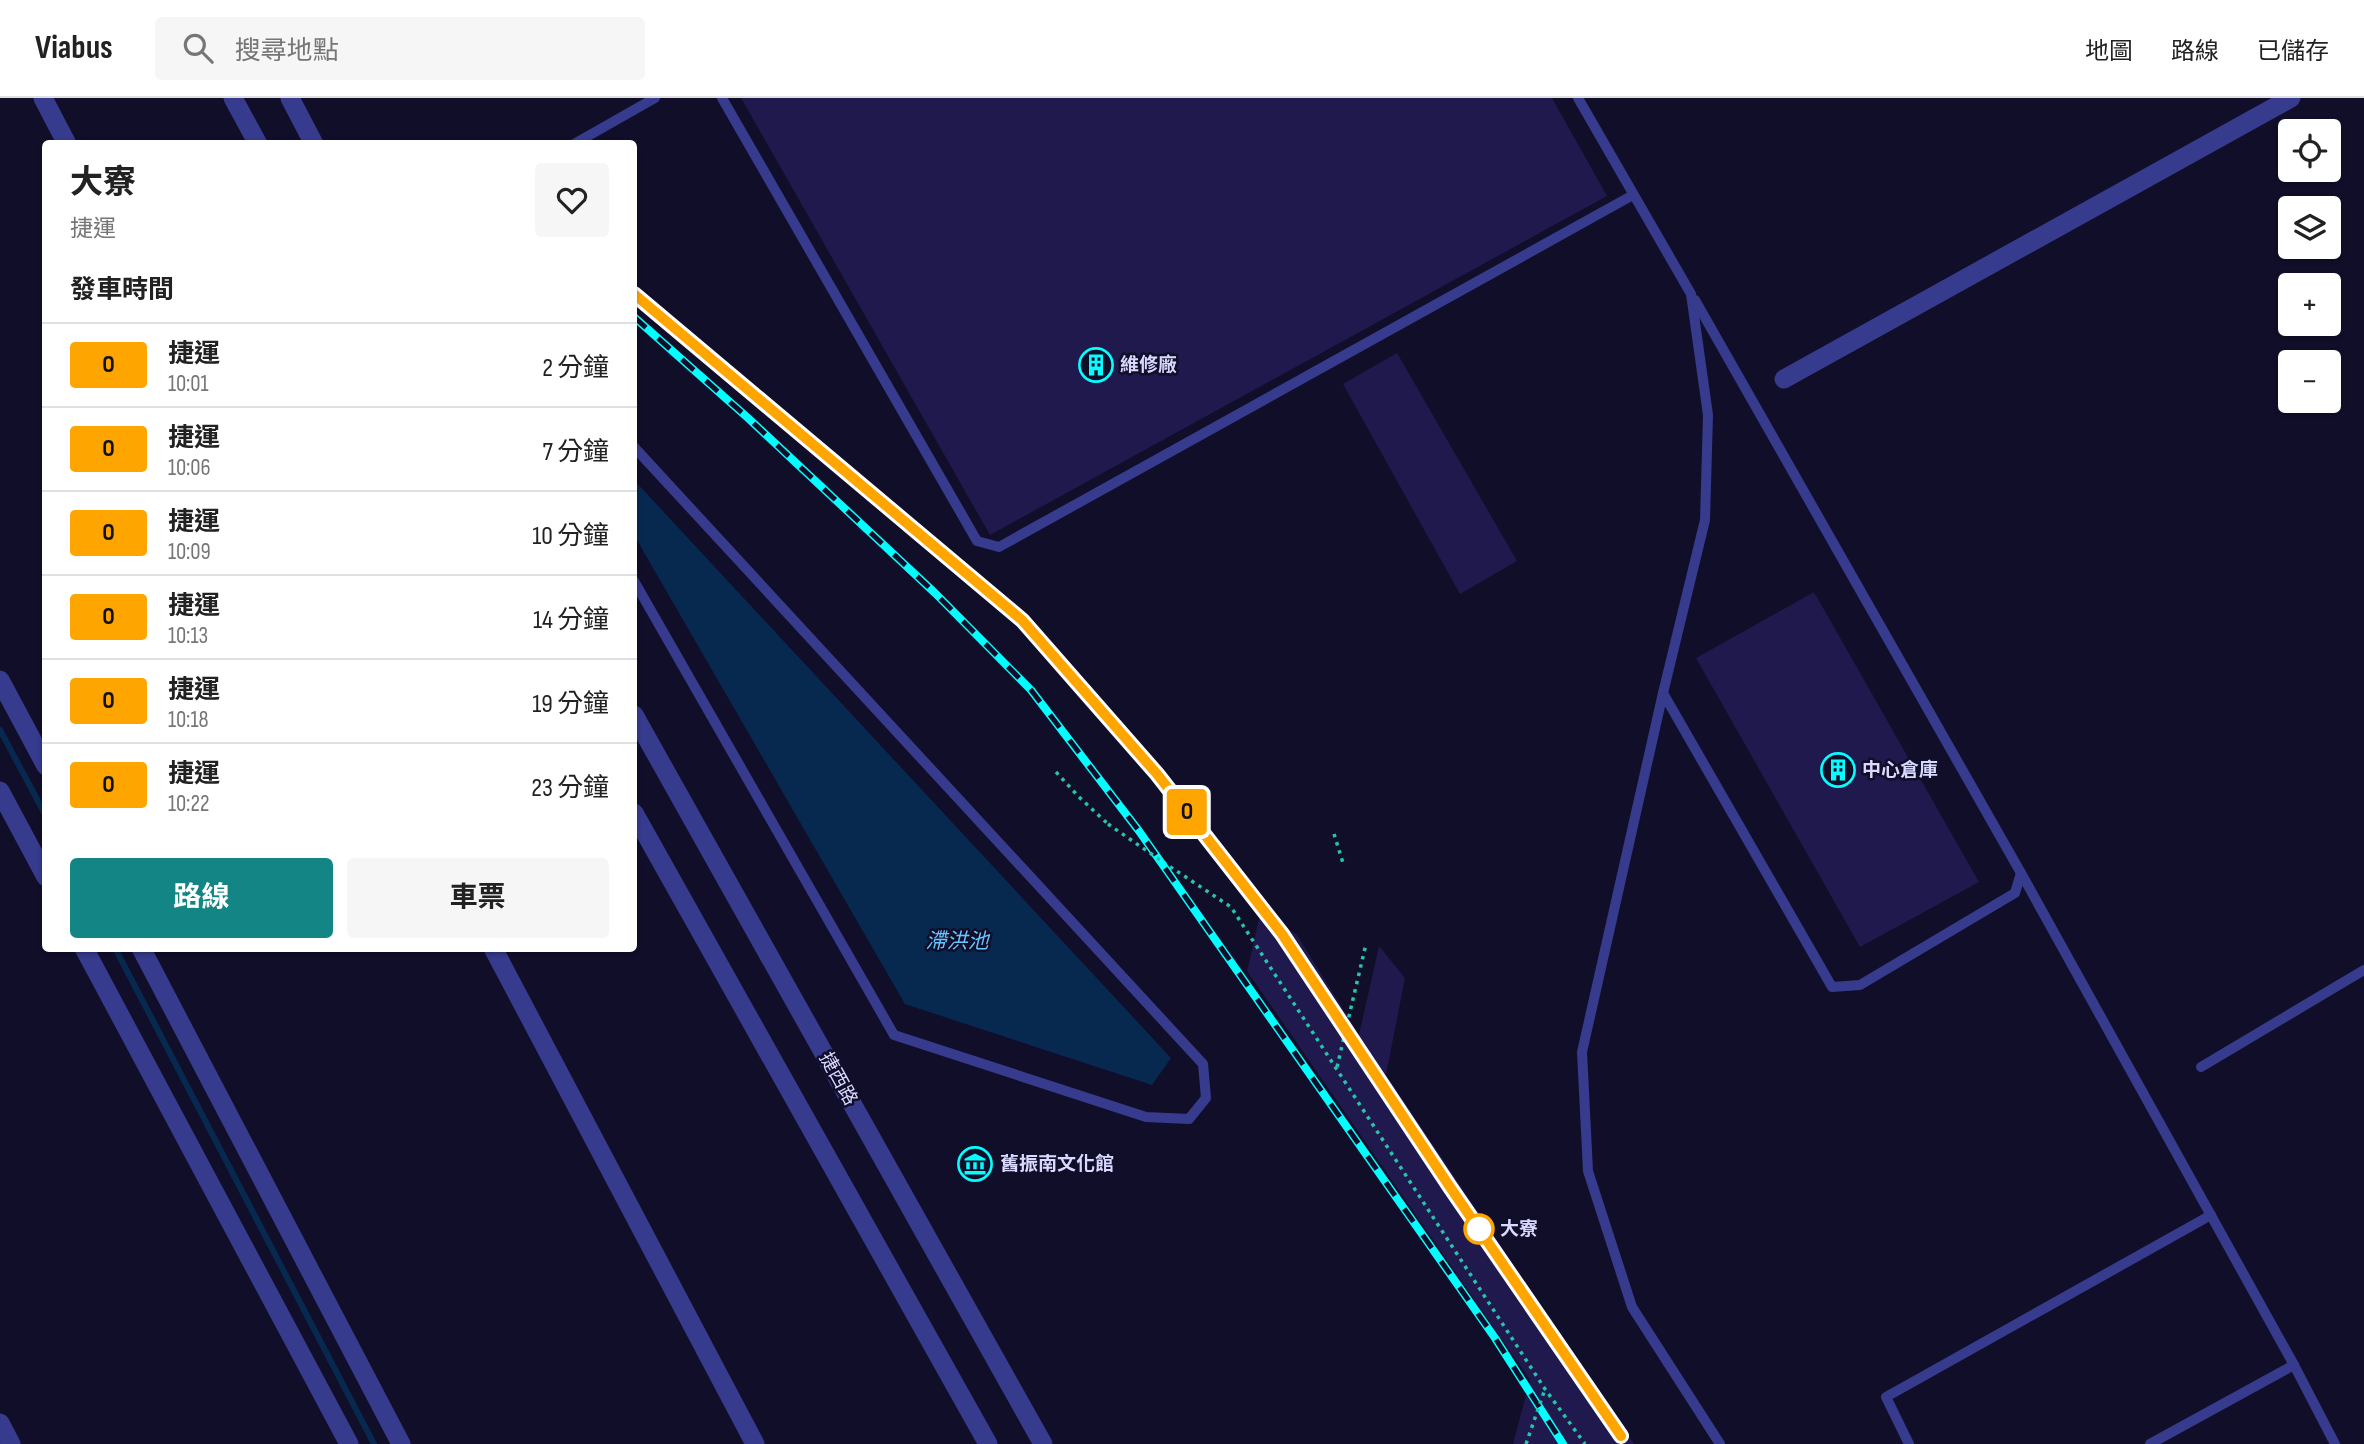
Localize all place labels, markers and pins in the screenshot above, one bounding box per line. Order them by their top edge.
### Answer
building icon: 維修廠 [1077,346,1115,384]
place label: 維修廠 [1120,354,1177,377]
building icon: 中心倉庫 [1819,751,1857,789]
place label: 中心倉庫 [1862,759,1938,782]
museum icon: 舊振南文化館 [956,1145,994,1183]
place label: 舊振南文化館 [1000,1153,1114,1176]
marker: 大寮 [1464,1214,1494,1244]
place label: 大寮 [1500,1218,1538,1241]

